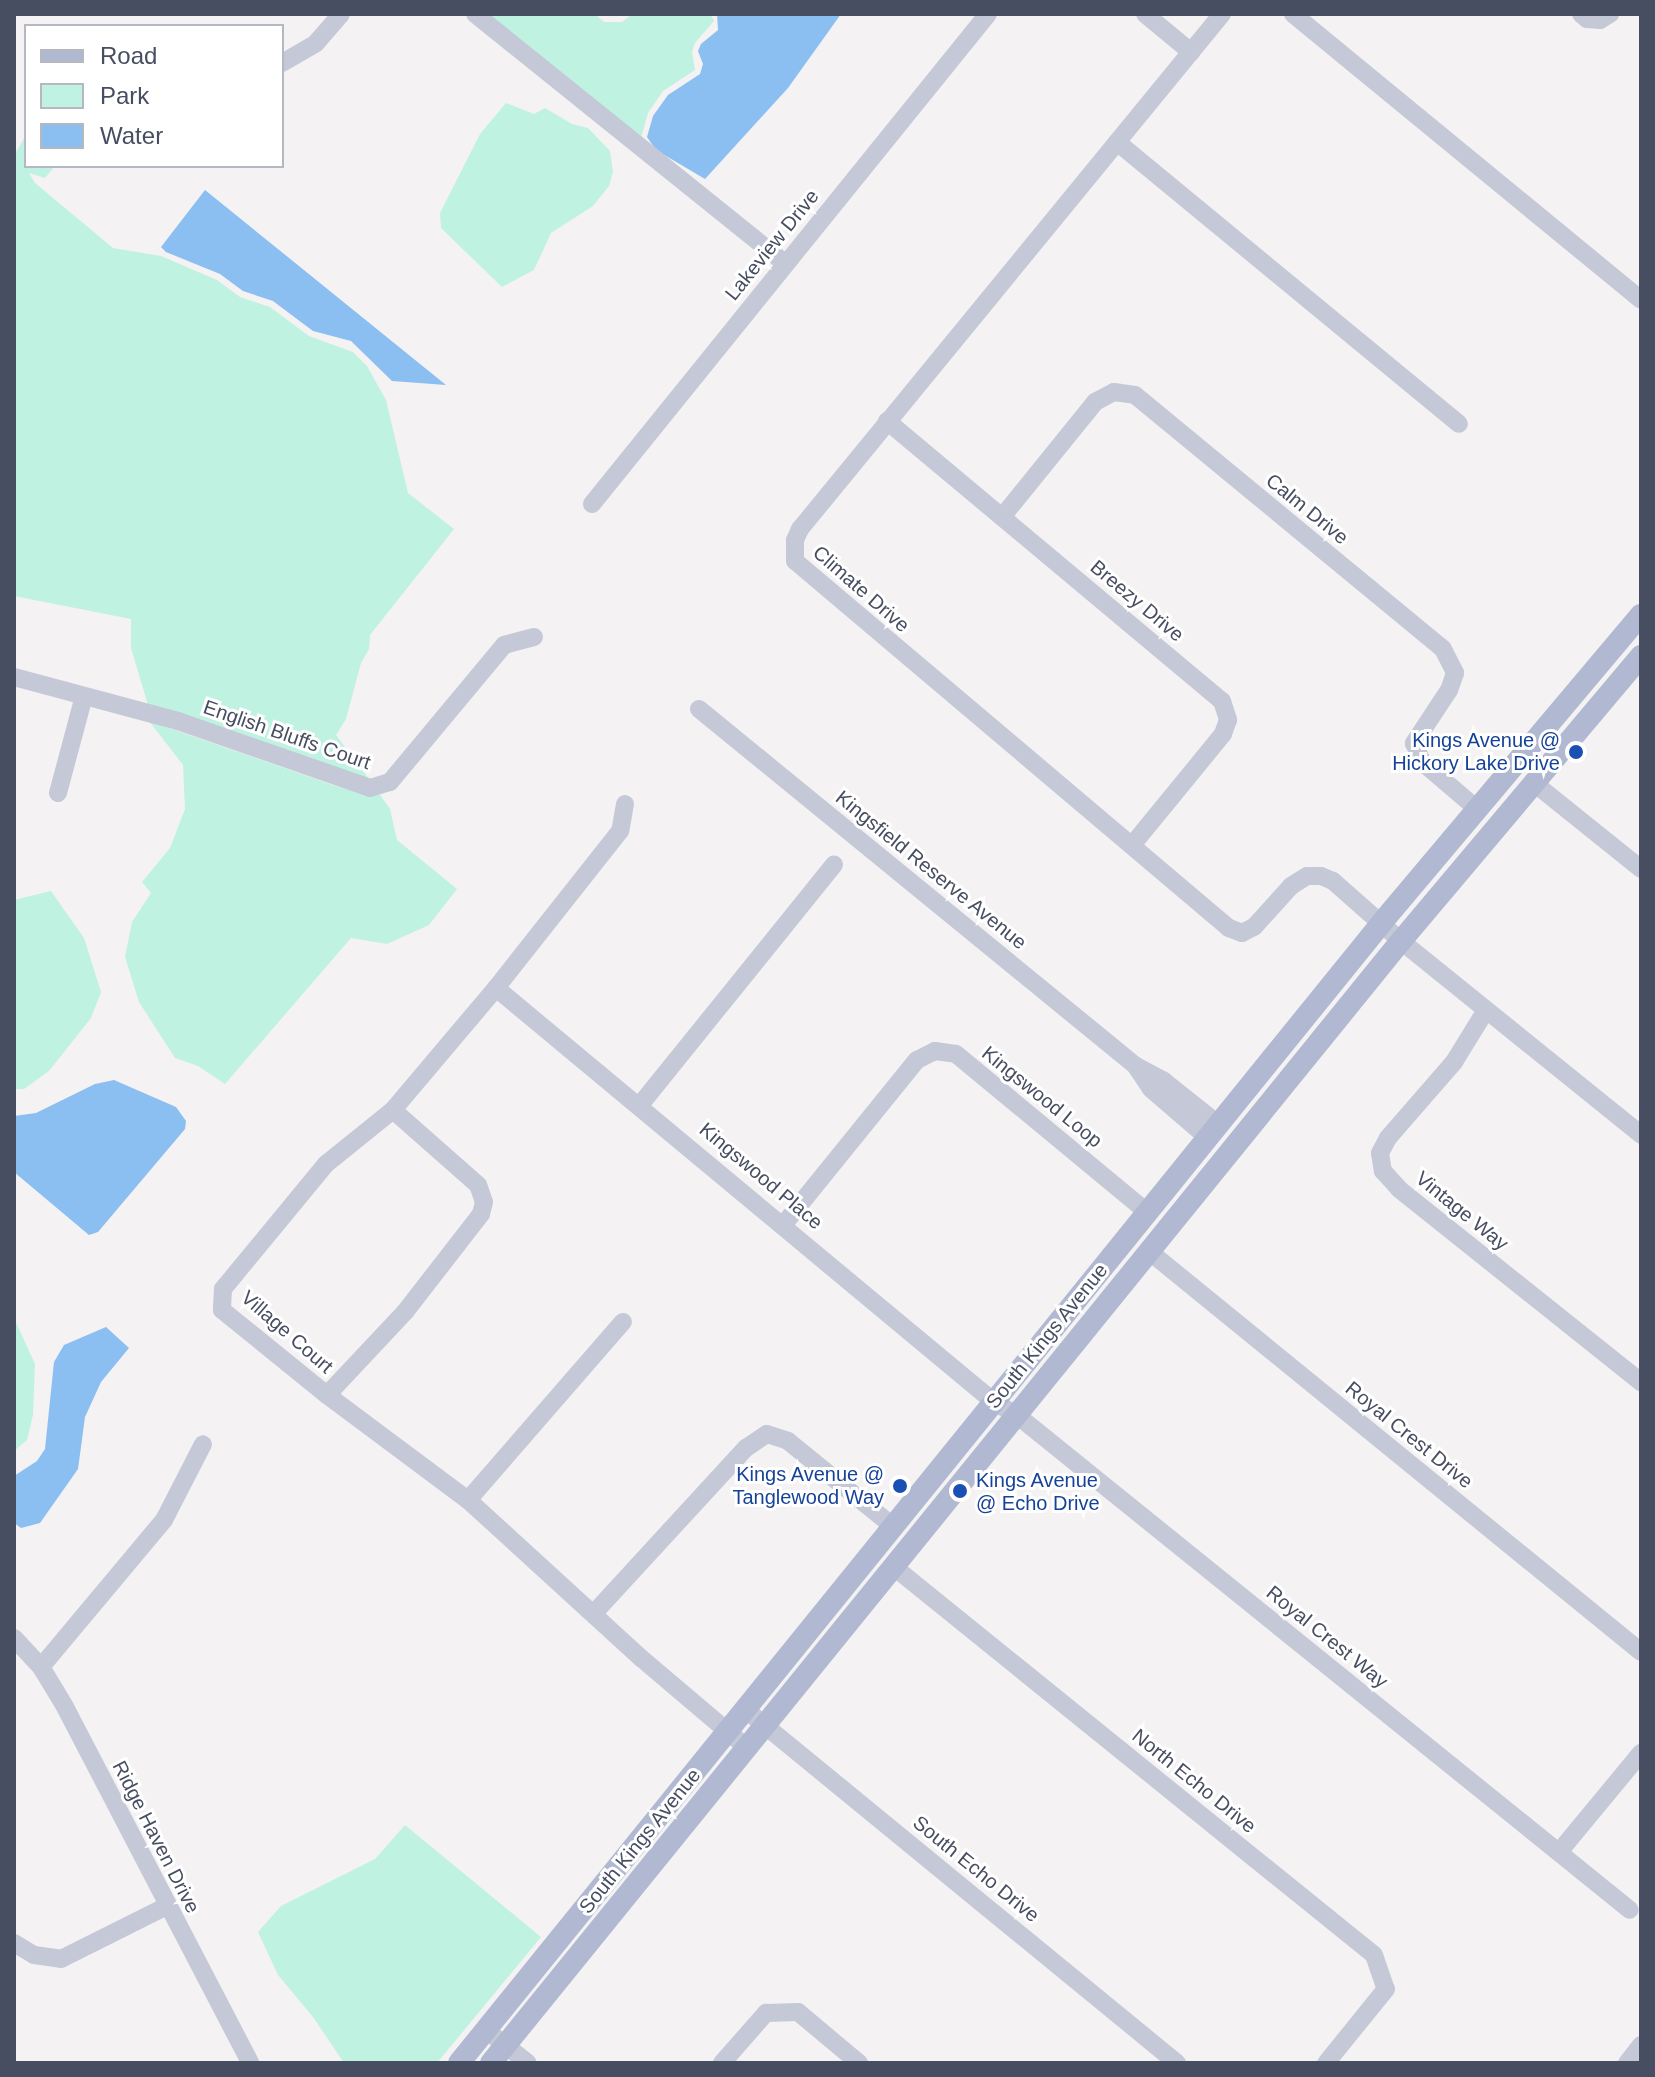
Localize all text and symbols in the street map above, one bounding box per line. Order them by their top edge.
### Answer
legend [24,24,284,168]
text: Road [100,42,157,69]
text: Park [100,82,149,109]
text: Water [100,122,163,149]
street label: Lakeview Drive [720,185,824,305]
street label: Calm Drive [1261,469,1353,549]
street label: Climate Drive [808,541,914,637]
street label: Breezy Drive [1085,555,1189,647]
street label: English Bluffs Court [200,695,374,775]
place label: Kings Avenue @ Hickory Lake Drive [1392,728,1560,775]
marker: Kings Avenue @ Hickory Lake Drive [1567,743,1585,761]
street label: Kingsfield Reserve Avenue [830,785,1032,955]
street label: Kingswood Loop [977,1041,1107,1153]
street label: Kingswood Place [695,1117,827,1235]
street label: Vintage Way [1411,1166,1513,1256]
street label: South Kings Avenue [981,1258,1113,1414]
street label: Village Court [236,1286,338,1378]
street label: Royal Crest Drive [1341,1376,1477,1494]
place label: Kings Avenue @ Tanglewood Way [732,1462,884,1509]
place label: Kings Avenue @ Echo Drive [976,1468,1100,1515]
marker: Kings Avenue @ Tanglewood Way [891,1477,909,1495]
marker: Kings Avenue @ Echo Drive [951,1482,969,1500]
street label: Royal Crest Way [1261,1581,1393,1693]
street label: North Echo Drive [1127,1724,1261,1838]
street label: Ridge Haven Drive [107,1757,205,1917]
street label: South Kings Avenue [574,1763,706,1919]
street label: South Echo Drive [908,1811,1044,1927]

